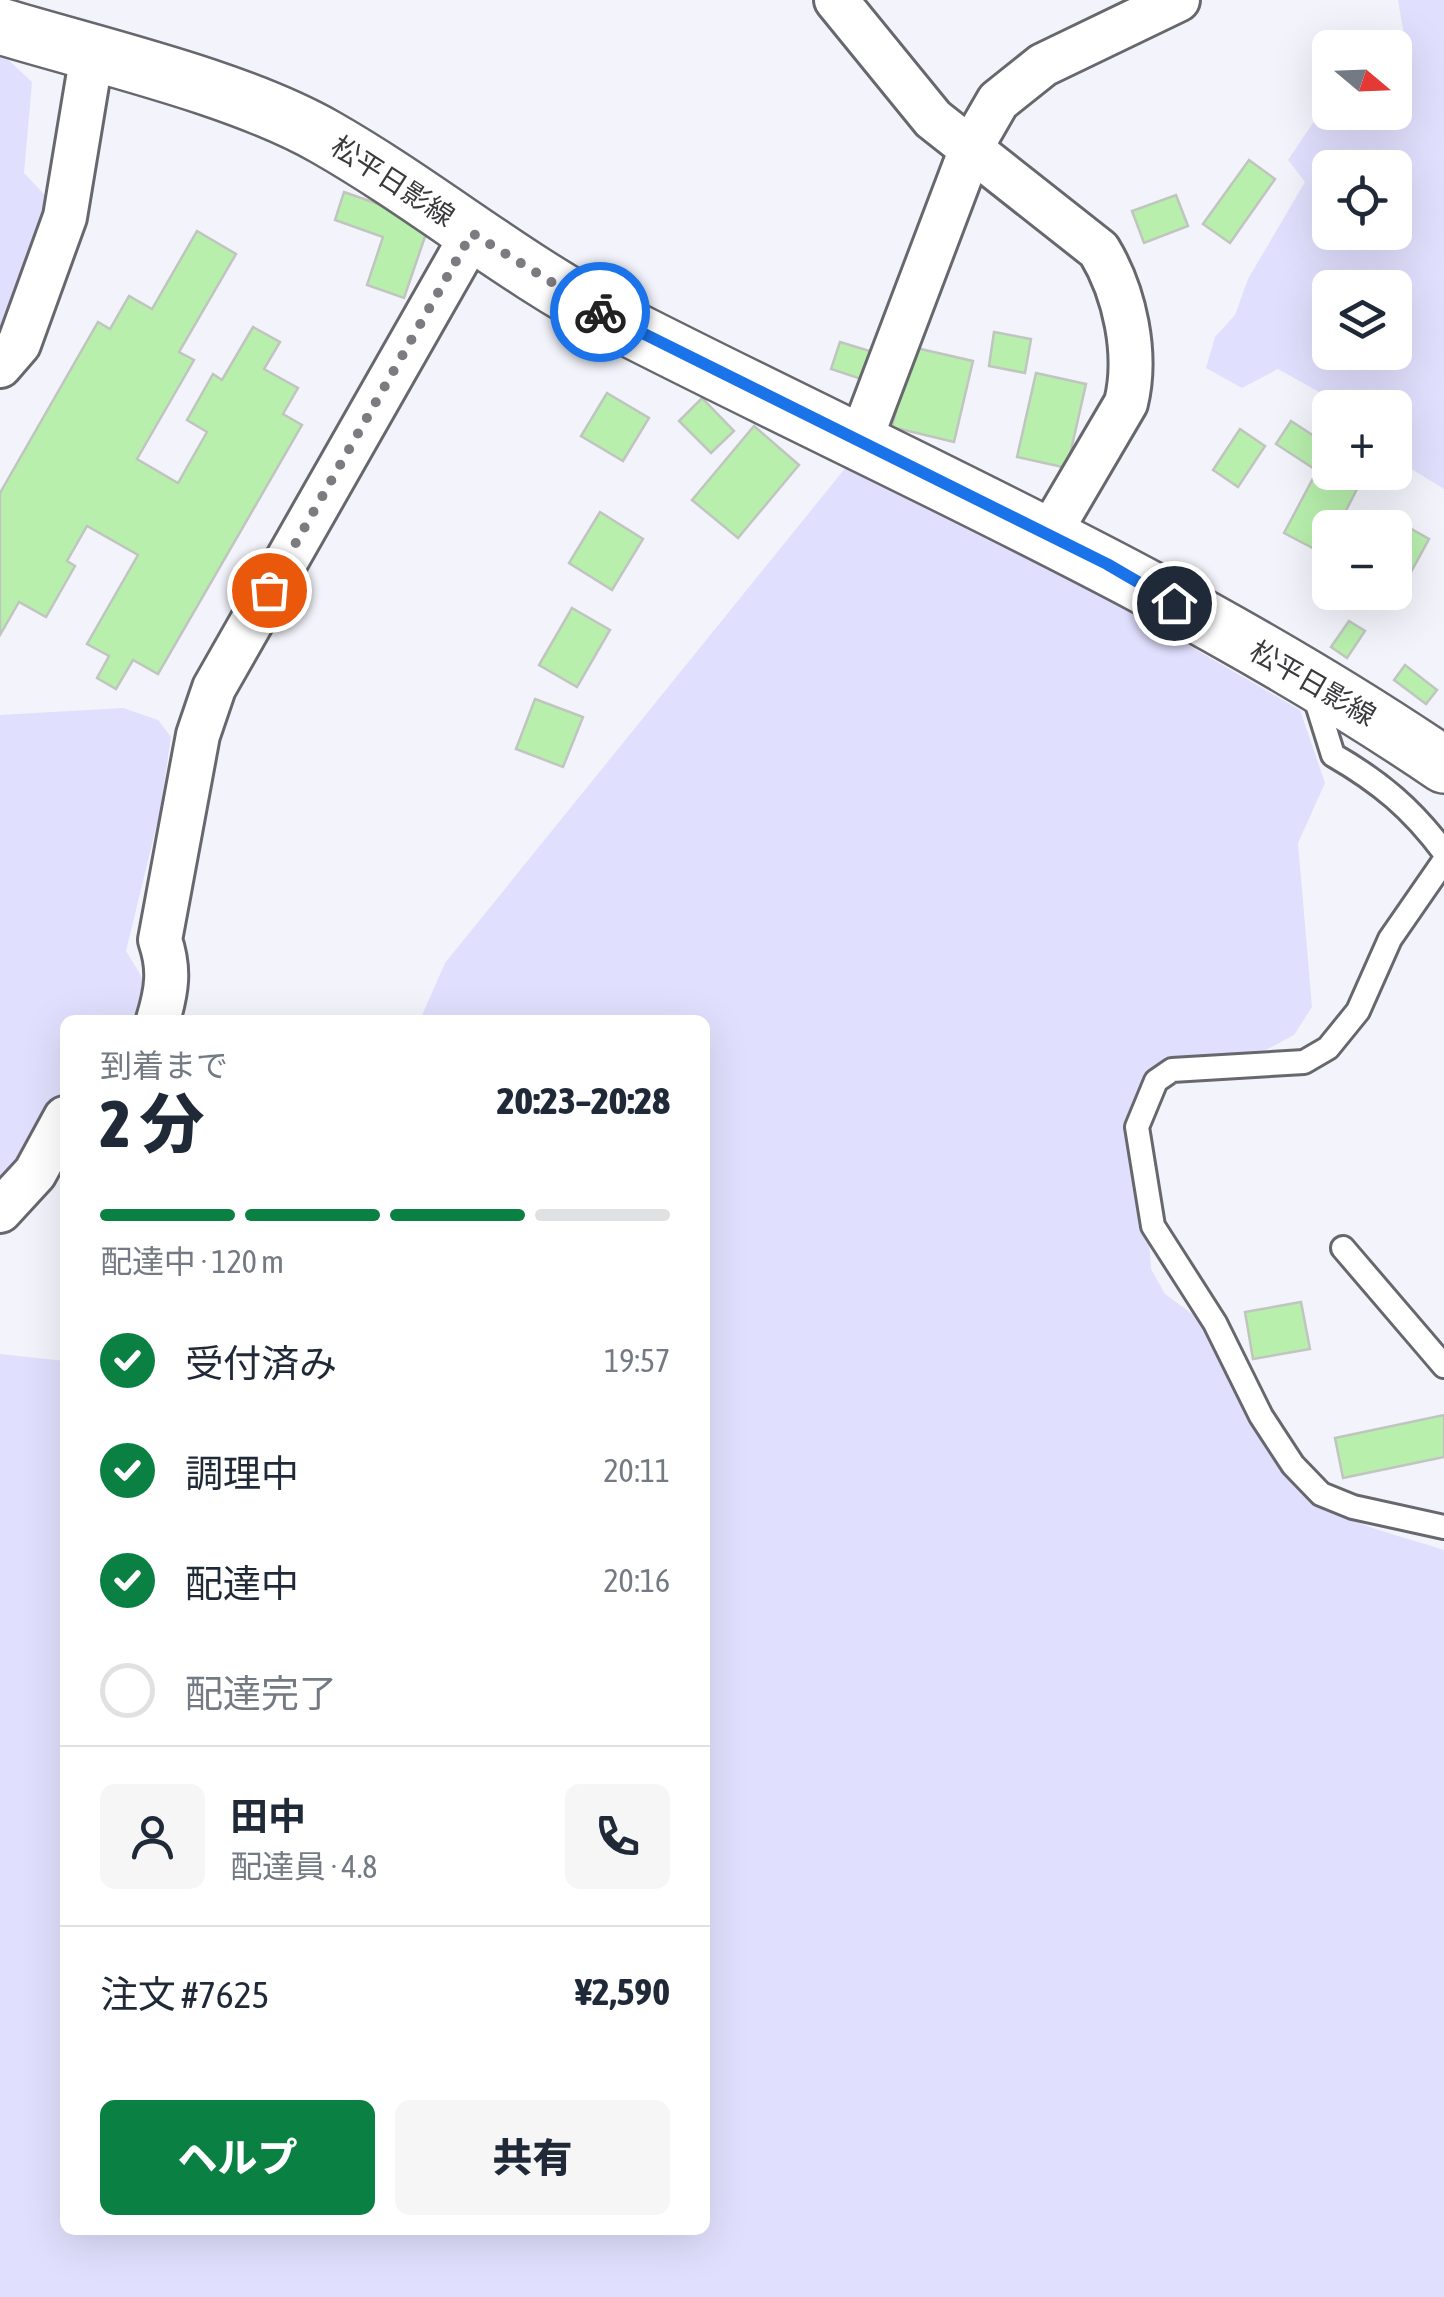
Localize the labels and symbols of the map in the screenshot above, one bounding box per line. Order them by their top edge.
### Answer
north arrow [1312,30,1412,130]
street label: 松平日影線 [326,129,460,233]
courier [550,262,650,362]
pin [227,548,312,633]
pin [1132,561,1217,646]
street label: 松平日影線 [1244,634,1382,732]

